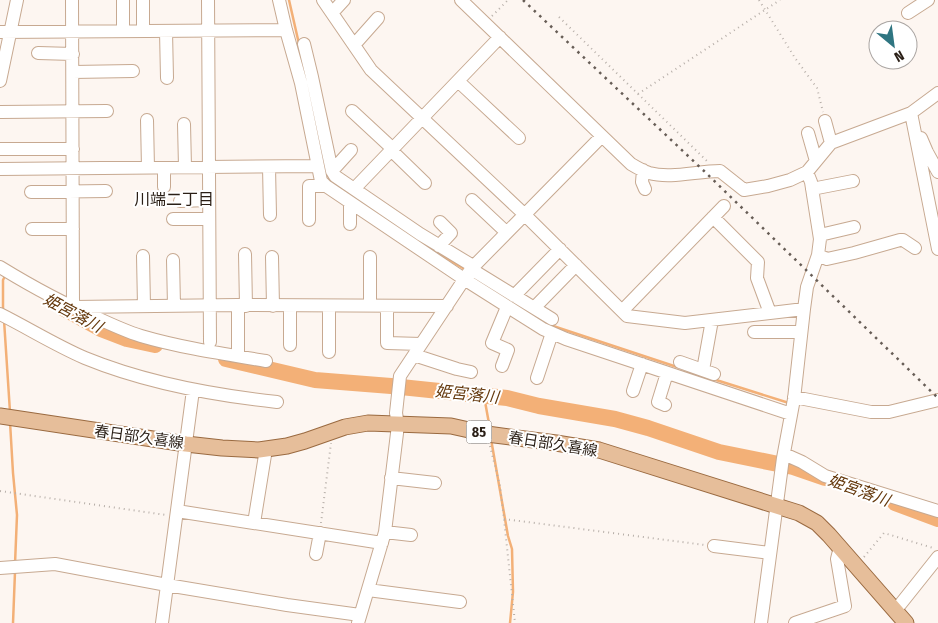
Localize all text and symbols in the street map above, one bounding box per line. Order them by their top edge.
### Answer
north arrow [868,20,918,70]
text: N [891,46,907,65]
district label: 川端二丁目 [134,190,214,209]
water label: 姫宮落川 [40,290,107,337]
water label: 姫宮落川 [434,381,502,407]
road number: 85 [466,421,492,444]
street label: 春日部久喜線 [93,422,185,452]
street label: 春日部久喜線 [507,428,599,460]
water label: 姫宮落川 [826,470,894,511]

